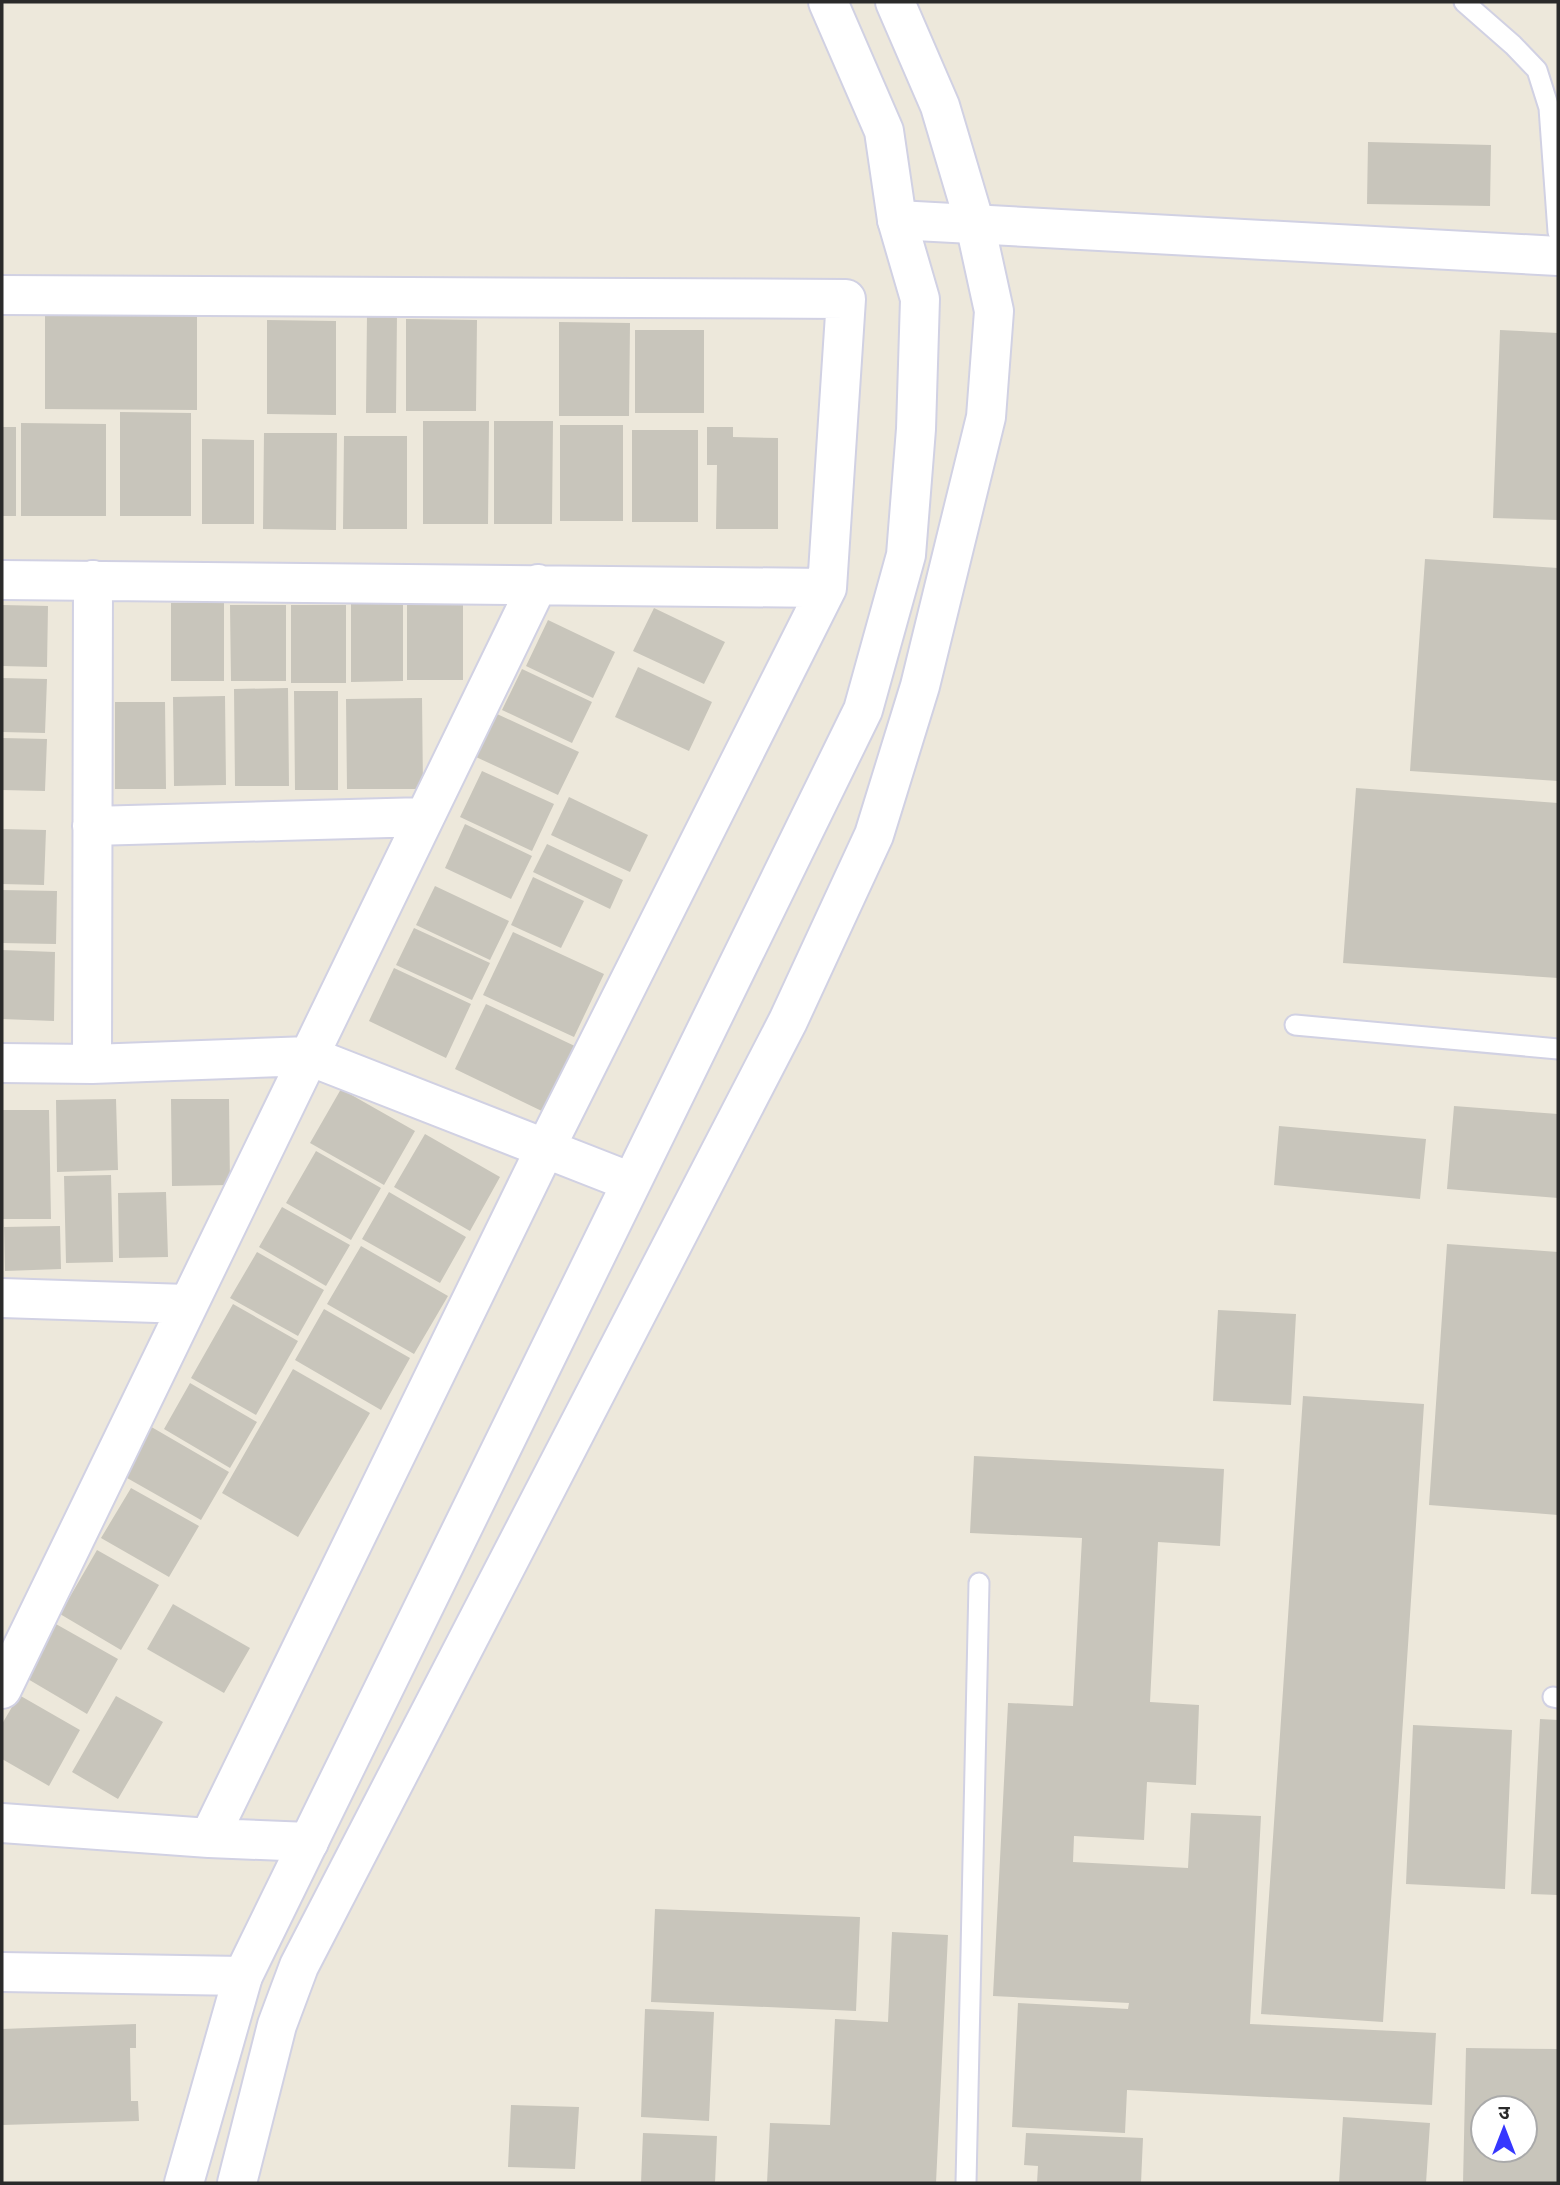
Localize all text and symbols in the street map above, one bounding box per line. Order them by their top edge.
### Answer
north arrow [1469,2094,1539,2164]
text: उ [1498,2102,1510,2124]

